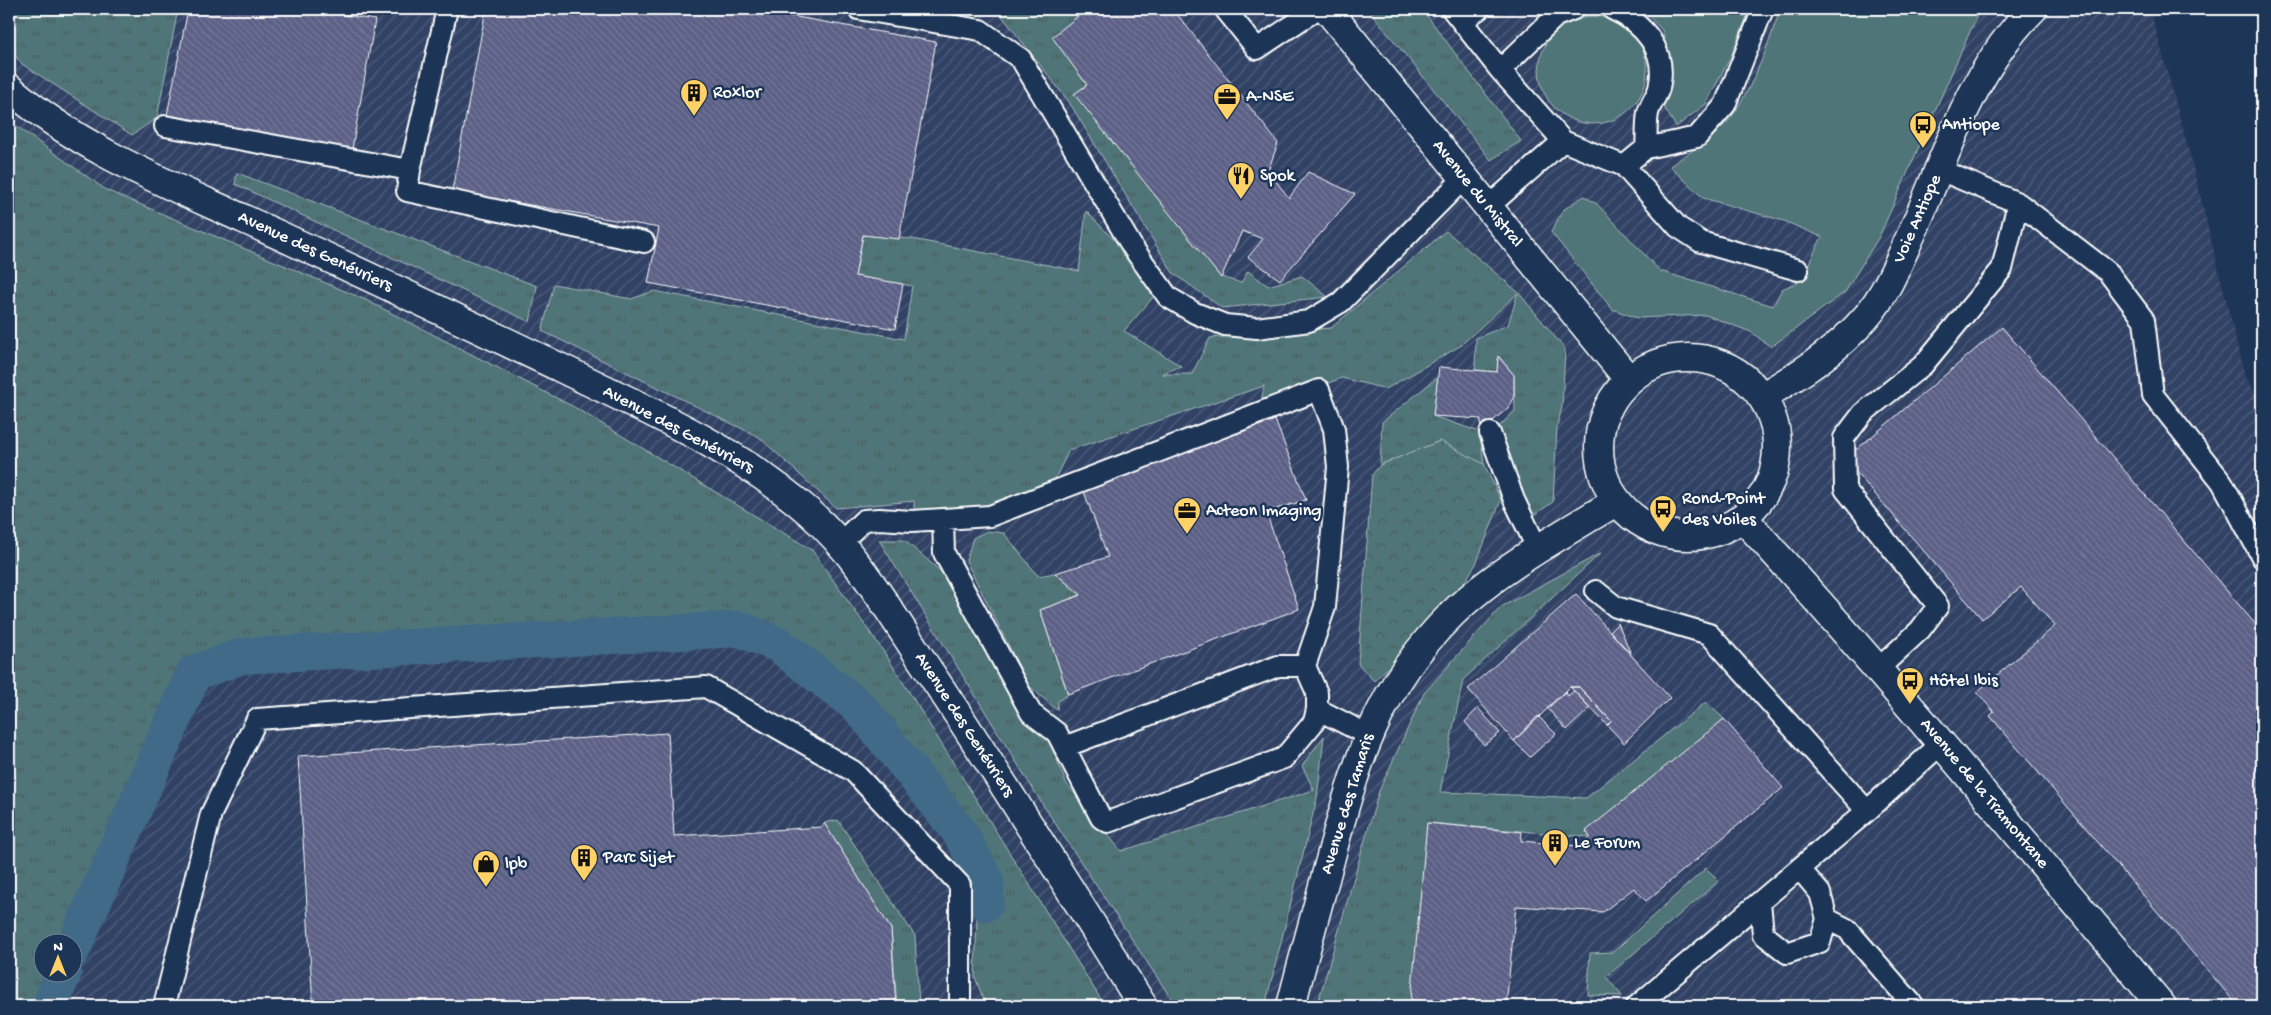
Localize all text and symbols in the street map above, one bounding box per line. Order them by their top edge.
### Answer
building icon: Roxlor [679,78,709,117]
office icon: A-NSE [1212,82,1242,121]
place label: Roxlor [713,83,763,104]
place label: A-NSE [1246,87,1294,108]
bus stop icon: Antiope [1908,110,1938,149]
place label: Antiope [1942,115,2001,136]
street label: Avenue du Mistral [1427,136,1527,252]
restaurant icon: Spok [1226,161,1256,200]
place label: Spok [1260,166,1297,187]
street label: Voie Antiope [1889,171,1947,267]
street label: Avenue des Genévriers [234,207,397,298]
street label: Avenue des Genévriers [599,381,758,479]
place label: Rond-Point des Voiles [1682,489,1766,531]
bus stop icon: Rond-Point des Voiles [1648,494,1678,533]
office icon: Acteon Imaging [1172,496,1202,535]
place label: Acteon Imaging [1206,501,1322,522]
street label: Avenue des Genévriers [909,649,1019,802]
bus stop icon: Hôtel Ibis [1895,666,1925,705]
place label: Hôtel Ibis [1929,671,1999,692]
street label: Avenue de la Tramontane [1915,715,2054,874]
street label: Avenue des Tamaris [1317,730,1380,877]
building icon: Le Forum [1540,828,1570,867]
place label: Le Forum [1574,833,1641,854]
building icon: Parc Sijet [569,843,599,882]
place label: Parc Sijet [602,848,675,869]
shop icon: lpb [471,849,501,888]
place label: lpb [505,854,528,875]
north arrow [32,932,82,982]
text: N [53,939,63,956]

